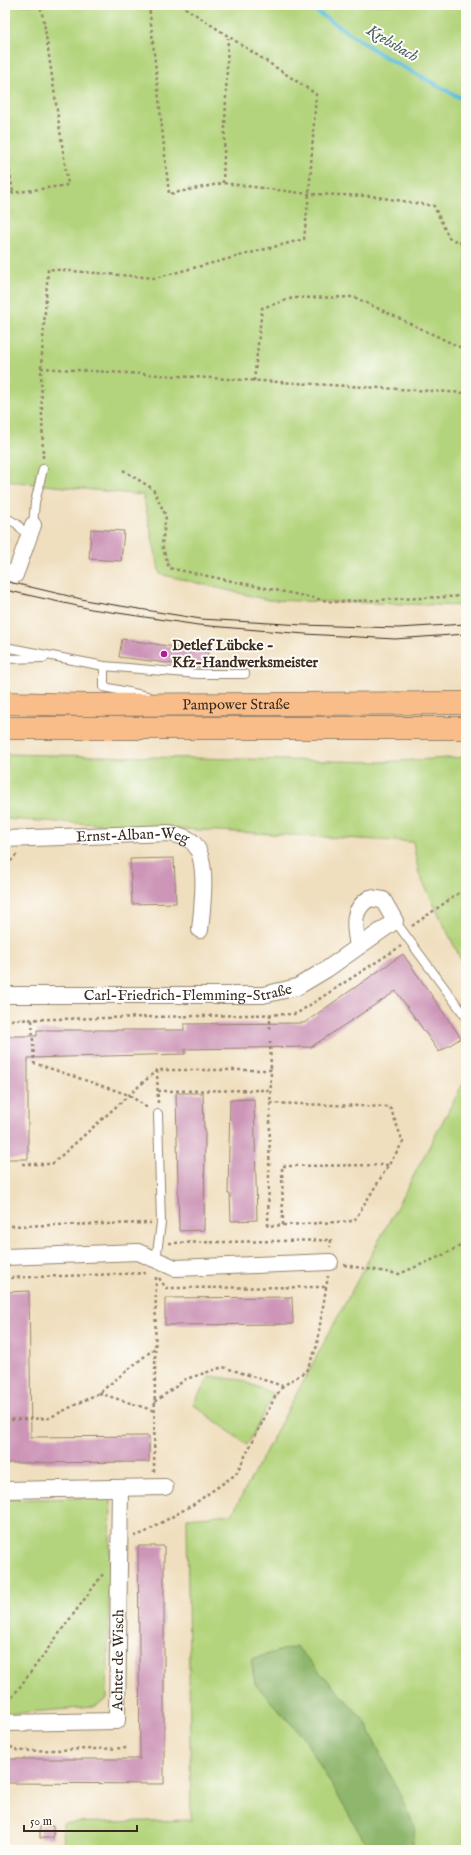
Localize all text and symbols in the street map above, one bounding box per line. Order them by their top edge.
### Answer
water label: Krebsbach [362,20,422,67]
place label: Detlef Lübcke - Kfz-Handwerksmeister [172,636,319,672]
marker: Detlef Lübcke - Kfz-Handwerksmeister [159,649,169,659]
street label: Pampower Straße [182,694,290,714]
street label: Ernst-Alban-Weg [76,823,193,848]
street label: Carl-Friedrich-Flemming-Straße [84,979,294,1005]
street label: Achter de Wisch [108,1609,128,1712]
scale bar [24,1807,137,1833]
text: 50 m [30,1814,52,1829]

